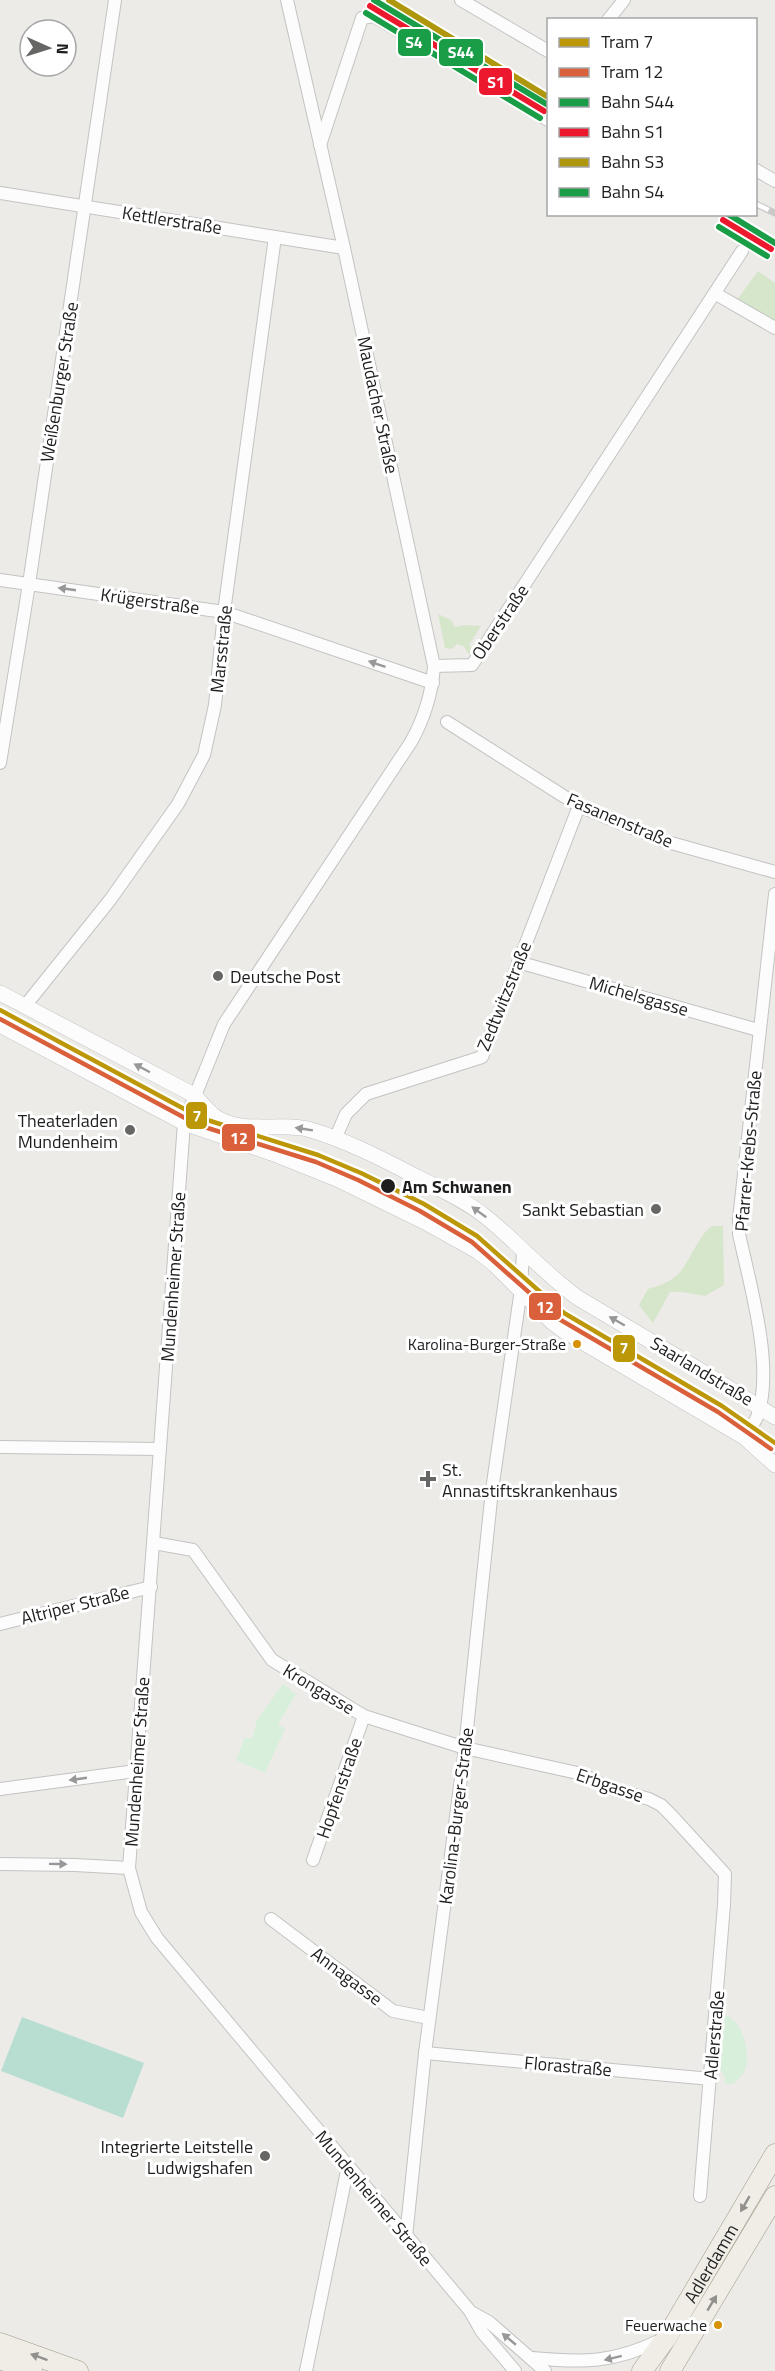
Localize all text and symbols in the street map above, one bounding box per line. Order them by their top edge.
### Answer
north arrow [18,18,78,78]
legend [547,18,757,216]
line badge: S4 [397,28,432,57]
text: Tram 7 [601,28,653,55]
text: S4 [405,30,423,54]
line badge: S44 [438,38,484,67]
text: S44 [448,40,474,64]
text: N [51,43,75,55]
text: Tram 12 [601,58,663,85]
line badge: S1 [478,67,513,96]
text: S1 [487,70,505,94]
text: Bahn S44 [601,88,674,115]
text: Bahn S1 [601,118,664,145]
text: Bahn S3 [601,148,664,175]
text: Bahn S4 [601,178,664,205]
street label: Kettlerstraße [120,199,224,241]
street label: Weißenburger Straße [33,300,85,464]
street label: Maudacher Straße [350,334,406,476]
street label: Oberstraße [465,579,535,665]
street label: Krügerstraße [99,581,201,621]
one-way arrow [57,585,76,594]
street label: Marsstraße [203,604,239,694]
one-way arrow [368,659,386,669]
street label: Fasanenstraße [563,785,677,855]
street label: Zedtwitzstraße [470,937,538,1055]
place label: Deutsche Post [230,963,341,990]
marker: Deutsche Post [211,969,225,983]
street label: Michelsgasse [586,969,692,1023]
one-way arrow [134,1063,151,1073]
street label: Pfarrer-Krebs-Straße [728,1069,768,1233]
line badge: 7 [185,1101,208,1130]
text: 7 [193,1104,201,1128]
place label: Theaterladen Mundenheim [18,1107,118,1155]
marker: Theaterladen Mundenheim [123,1123,137,1137]
line badge: 12 [221,1123,256,1152]
one-way arrow [294,1125,313,1134]
text: 12 [230,1126,248,1150]
place label: Am Schwanen [402,1173,512,1200]
marker: Am Schwanen [379,1177,397,1195]
street label: Mundenheimer Straße [154,1191,192,1363]
place label: Sankt Sebastian [522,1196,644,1223]
marker: Sankt Sebastian [649,1202,663,1216]
one-way arrow [472,1207,487,1219]
line badge: 12 [528,1292,562,1321]
text: 12 [536,1295,554,1319]
one-way arrow [609,1316,625,1327]
street label: Saarlandstraße [645,1330,759,1412]
place label: Karolina-Burger-Straße [408,1332,566,1356]
line badge: 7 [612,1334,636,1363]
text: 7 [620,1336,628,1360]
marker: Karolina-Burger-Straße [571,1338,583,1350]
place label: St. Annastiftskrankenhaus [442,1456,618,1504]
marker: St. Annastiftskrankenhaus [419,1470,437,1488]
street label: Altriper Straße [18,1579,132,1631]
street label: Krongasse [278,1657,360,1721]
street label: Mundenheimer Straße [118,1676,156,1848]
street label: Karolina-Burger-Straße [432,1726,480,1906]
street label: Hopfenstraße [309,1734,369,1842]
street label: Erbgasse [573,1761,647,1809]
one-way arrow [68,1774,87,1783]
one-way arrow [49,1859,68,1869]
street label: Annagasse [306,1940,388,2012]
street label: Adlerstraße [697,1990,731,2080]
street label: Florastraße [523,2049,613,2083]
street label: Mundenheimer Straße [309,2124,439,2272]
place label: Integrierte Leitstelle Ludwigshafen [100,2133,253,2181]
marker: Integrierte Leitstelle Ludwigshafen [258,2149,272,2163]
one-way arrow [740,2196,751,2212]
street label: Adlerdamm [677,2218,745,2308]
one-way arrow [706,2295,717,2311]
place label: Feuerwache [625,2313,707,2337]
marker: Feuerwache [712,2319,724,2331]
one-way arrow [501,2332,517,2345]
one-way arrow [30,2351,48,2361]
one-way arrow [604,2353,622,2363]

